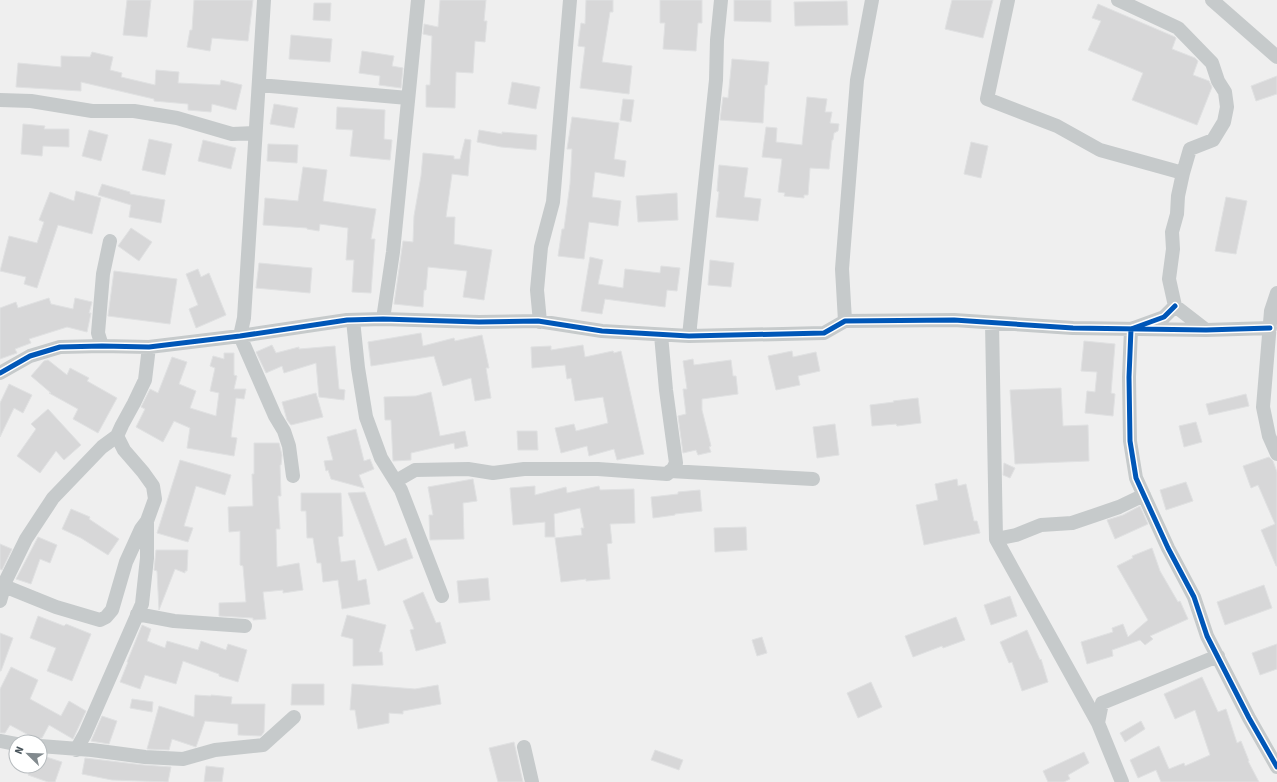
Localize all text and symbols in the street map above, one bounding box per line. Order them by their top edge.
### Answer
north arrow [8,734,48,774]
text: N [11,744,28,757]

